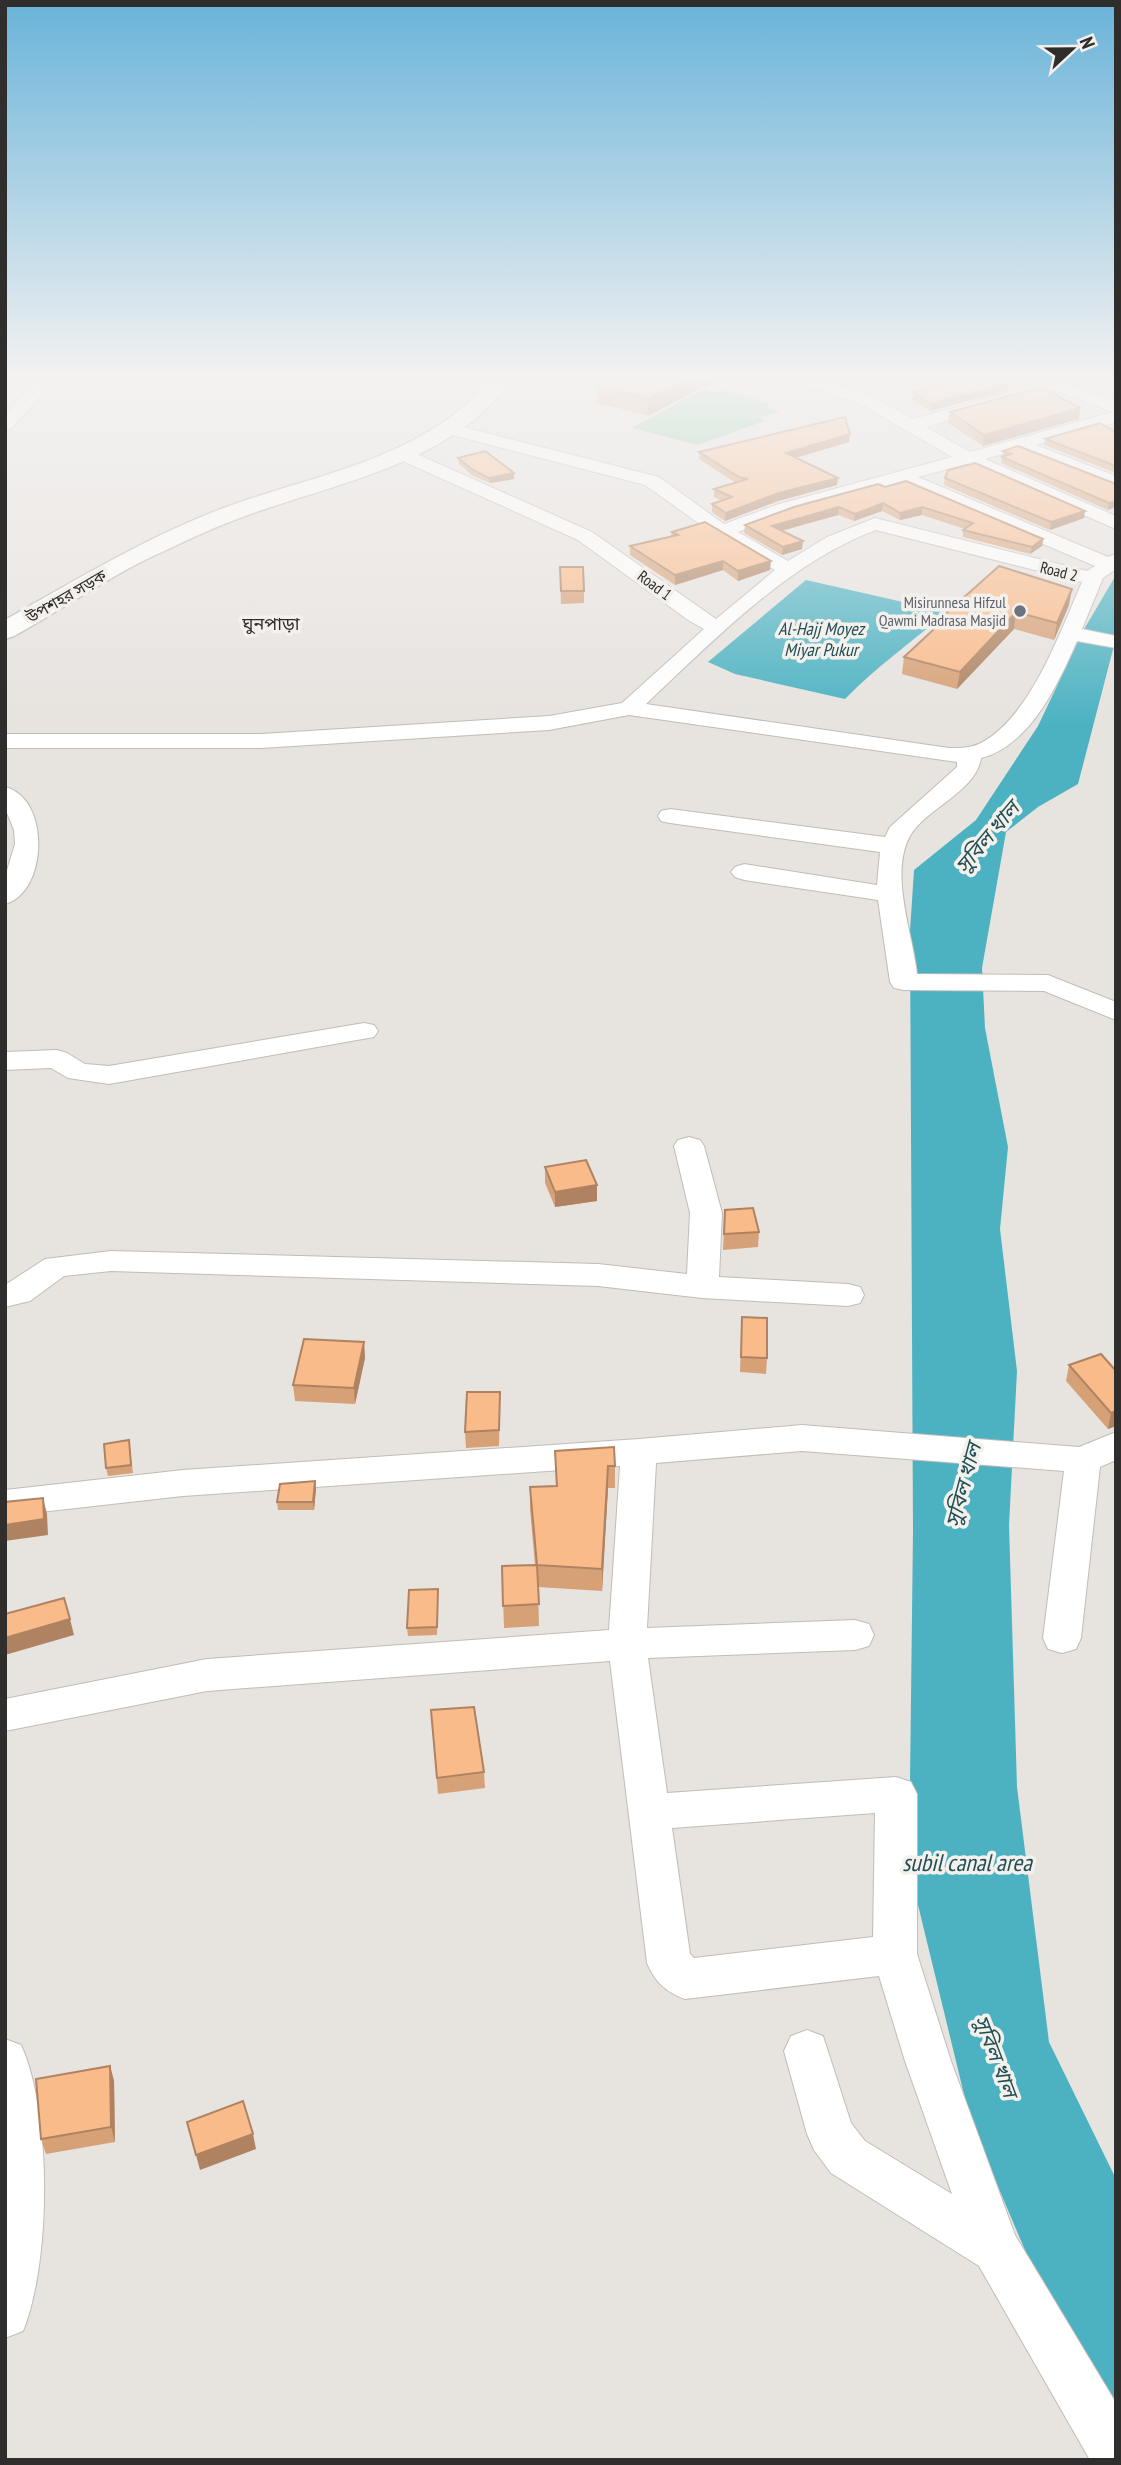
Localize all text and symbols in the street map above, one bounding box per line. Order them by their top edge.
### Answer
north arrow [1037,14,1107,84]
text: N [1075,33,1101,52]
street label: Road 2 [1038,557,1080,585]
street label: উপশহর সড়ক [21,564,111,628]
street label: Road 1 [634,566,676,604]
place label: Misirunnesa Hifzul Qawmi Madrasa Masjid [879,592,1006,630]
marker: Misirunnesa Hifzul Qawmi Madrasa Masjid [1012,603,1028,619]
district label: ঘুনপাড়া [241,612,300,635]
water label: Al-Hajj Moyez Miyar Pukur [778,617,866,661]
water label: সুবিল খাল [949,793,1027,879]
water label: সুবিল খাল [939,1437,988,1530]
water label: subil canal area [902,1847,1033,1878]
water label: সুবিল খাল [968,2011,1025,2104]

